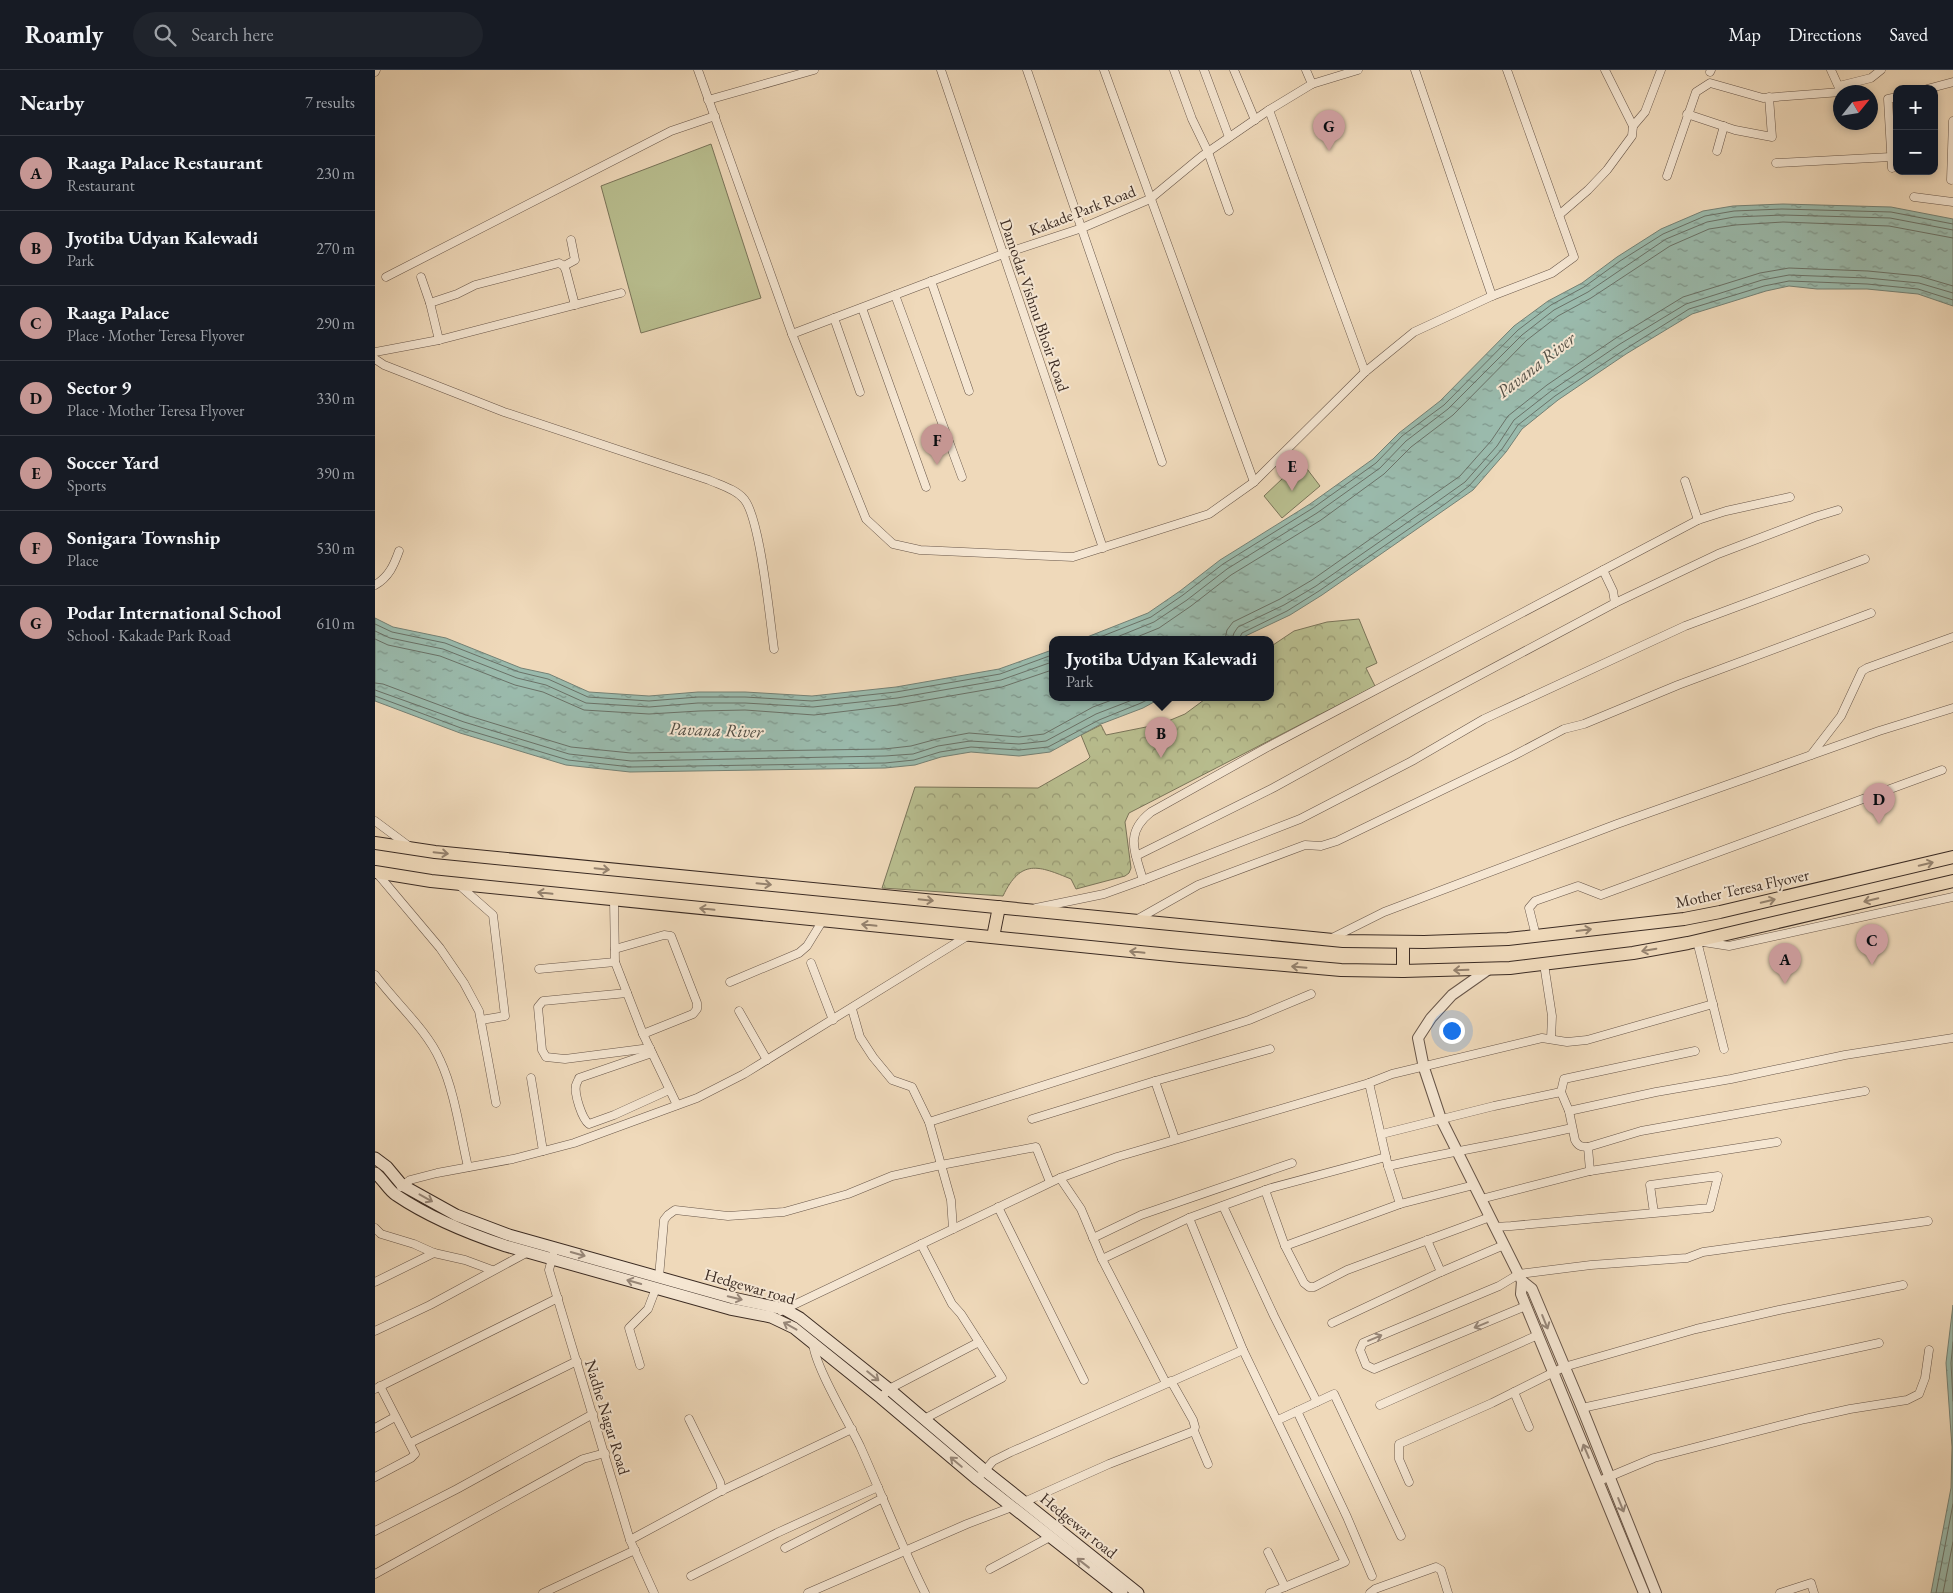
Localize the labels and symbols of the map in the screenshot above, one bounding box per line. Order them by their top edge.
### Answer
north arrow [1833,85,1878,130]
pin: G [1313,110,1345,151]
street label: Kakade Park Road [1026,180,1139,240]
street label: Damodar Vishnu Bhoir Road [995,216,1074,395]
water label: Pavana River [1492,326,1581,403]
pin: F [921,424,953,465]
pin: E [1276,450,1308,491]
water label: Pavana River [669,716,765,743]
pin: B [1145,717,1177,758]
pin: D [1863,783,1895,824]
one-way arrow [432,848,448,858]
one-way arrow [1917,859,1933,868]
one-way arrow [594,864,610,874]
street label: Mother Teresa Flyover [1673,864,1812,913]
one-way arrow [756,880,772,889]
one-way arrow [537,888,553,897]
one-way arrow [917,895,933,905]
one-way arrow [1759,896,1775,905]
one-way arrow [1864,896,1880,905]
one-way arrow [699,904,715,914]
one-way arrow [861,920,877,930]
pin: C [1856,924,1888,965]
one-way arrow [1576,925,1592,935]
pin: A [1769,943,1801,984]
one-way arrow [1641,946,1657,955]
one-way arrow [1129,947,1145,957]
one-way arrow [1291,962,1307,971]
one-way arrow [1453,965,1470,975]
your location [1439,1018,1465,1044]
one-way arrow [419,1194,433,1204]
one-way arrow [570,1249,586,1259]
street label: Hedgewar road [702,1264,799,1310]
one-way arrow [626,1276,642,1286]
one-way arrow [726,1294,742,1303]
one-way arrow [1541,1314,1551,1329]
one-way arrow [782,1321,797,1331]
one-way arrow [1474,1321,1489,1330]
one-way arrow [1367,1332,1382,1342]
street label: Nadhe Nagar Road [580,1357,635,1478]
one-way arrow [866,1371,879,1382]
one-way arrow [1581,1444,1590,1459]
one-way arrow [950,1456,963,1467]
street label: Hedgewar road [1036,1488,1122,1564]
one-way arrow [1617,1496,1626,1512]
one-way arrow [1077,1557,1090,1568]

